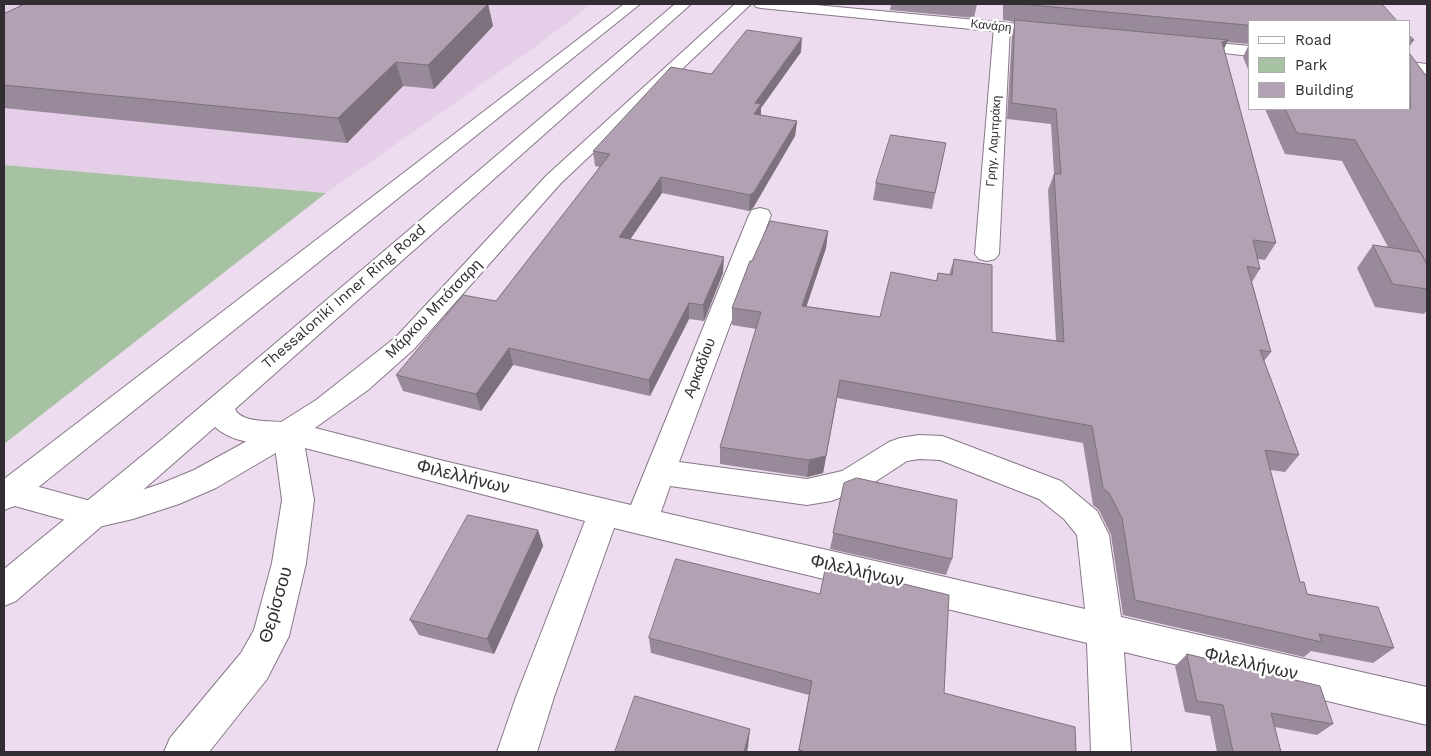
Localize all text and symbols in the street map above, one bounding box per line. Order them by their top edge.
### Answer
street label: Κανάρη [970,17,1012,35]
legend [1248,20,1411,110]
text: Road [1295,31,1332,49]
text: Park [1295,56,1327,74]
text: Building [1295,81,1353,99]
street label: Γρηγ. Λαμπράκη [984,95,1004,187]
street label: Thessaloniki Inner Ring Road [258,221,430,373]
street label: Μάρκου Μπότσαρη [382,256,486,362]
street label: Αρκαδίου [680,335,720,401]
street label: Φιλελλήνων [414,455,512,499]
street label: Φιλελλήνων [808,550,906,592]
street label: Θερίσσου [255,564,297,646]
street label: Φιλελλήνων [1202,643,1300,685]

